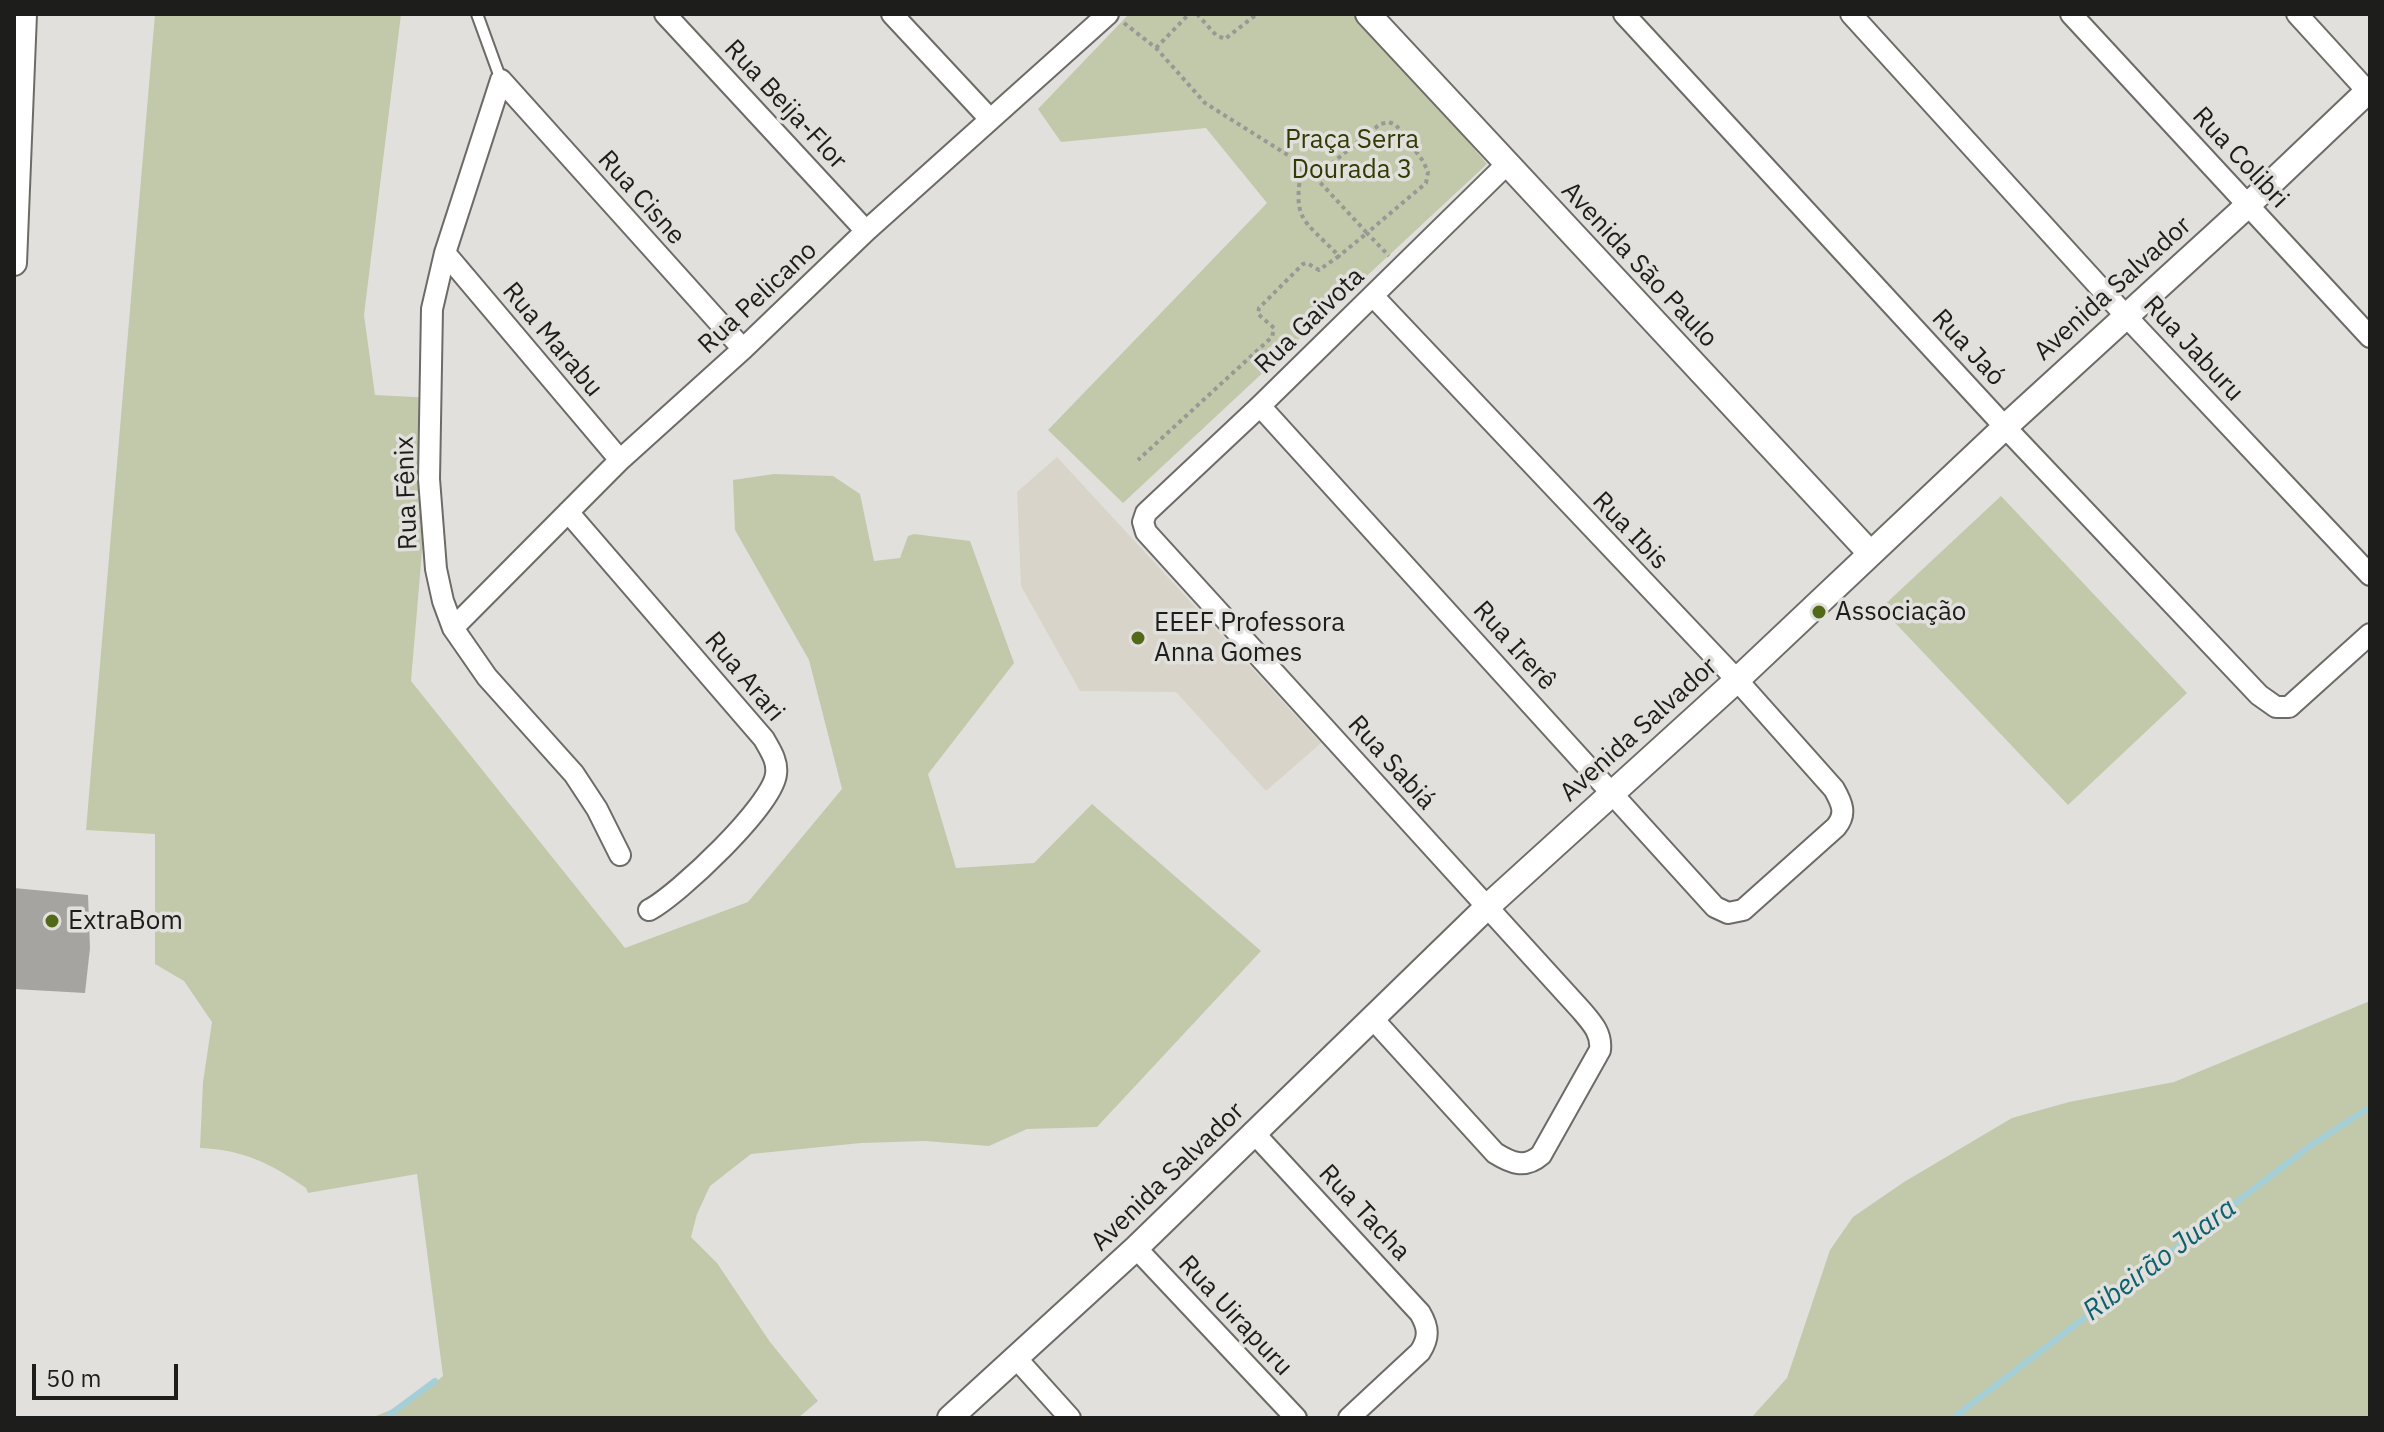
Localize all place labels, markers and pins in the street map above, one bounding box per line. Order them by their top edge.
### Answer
place label: Associação [1835,596,1966,628]
marker: Associação [1810,603,1828,621]
place label: EEEF Professora Anna Gomes [1154,607,1345,668]
marker: EEEF Professora Anna Gomes [1129,629,1147,647]
place label: ExtraBom [68,905,183,937]
marker: ExtraBom [43,912,61,930]

